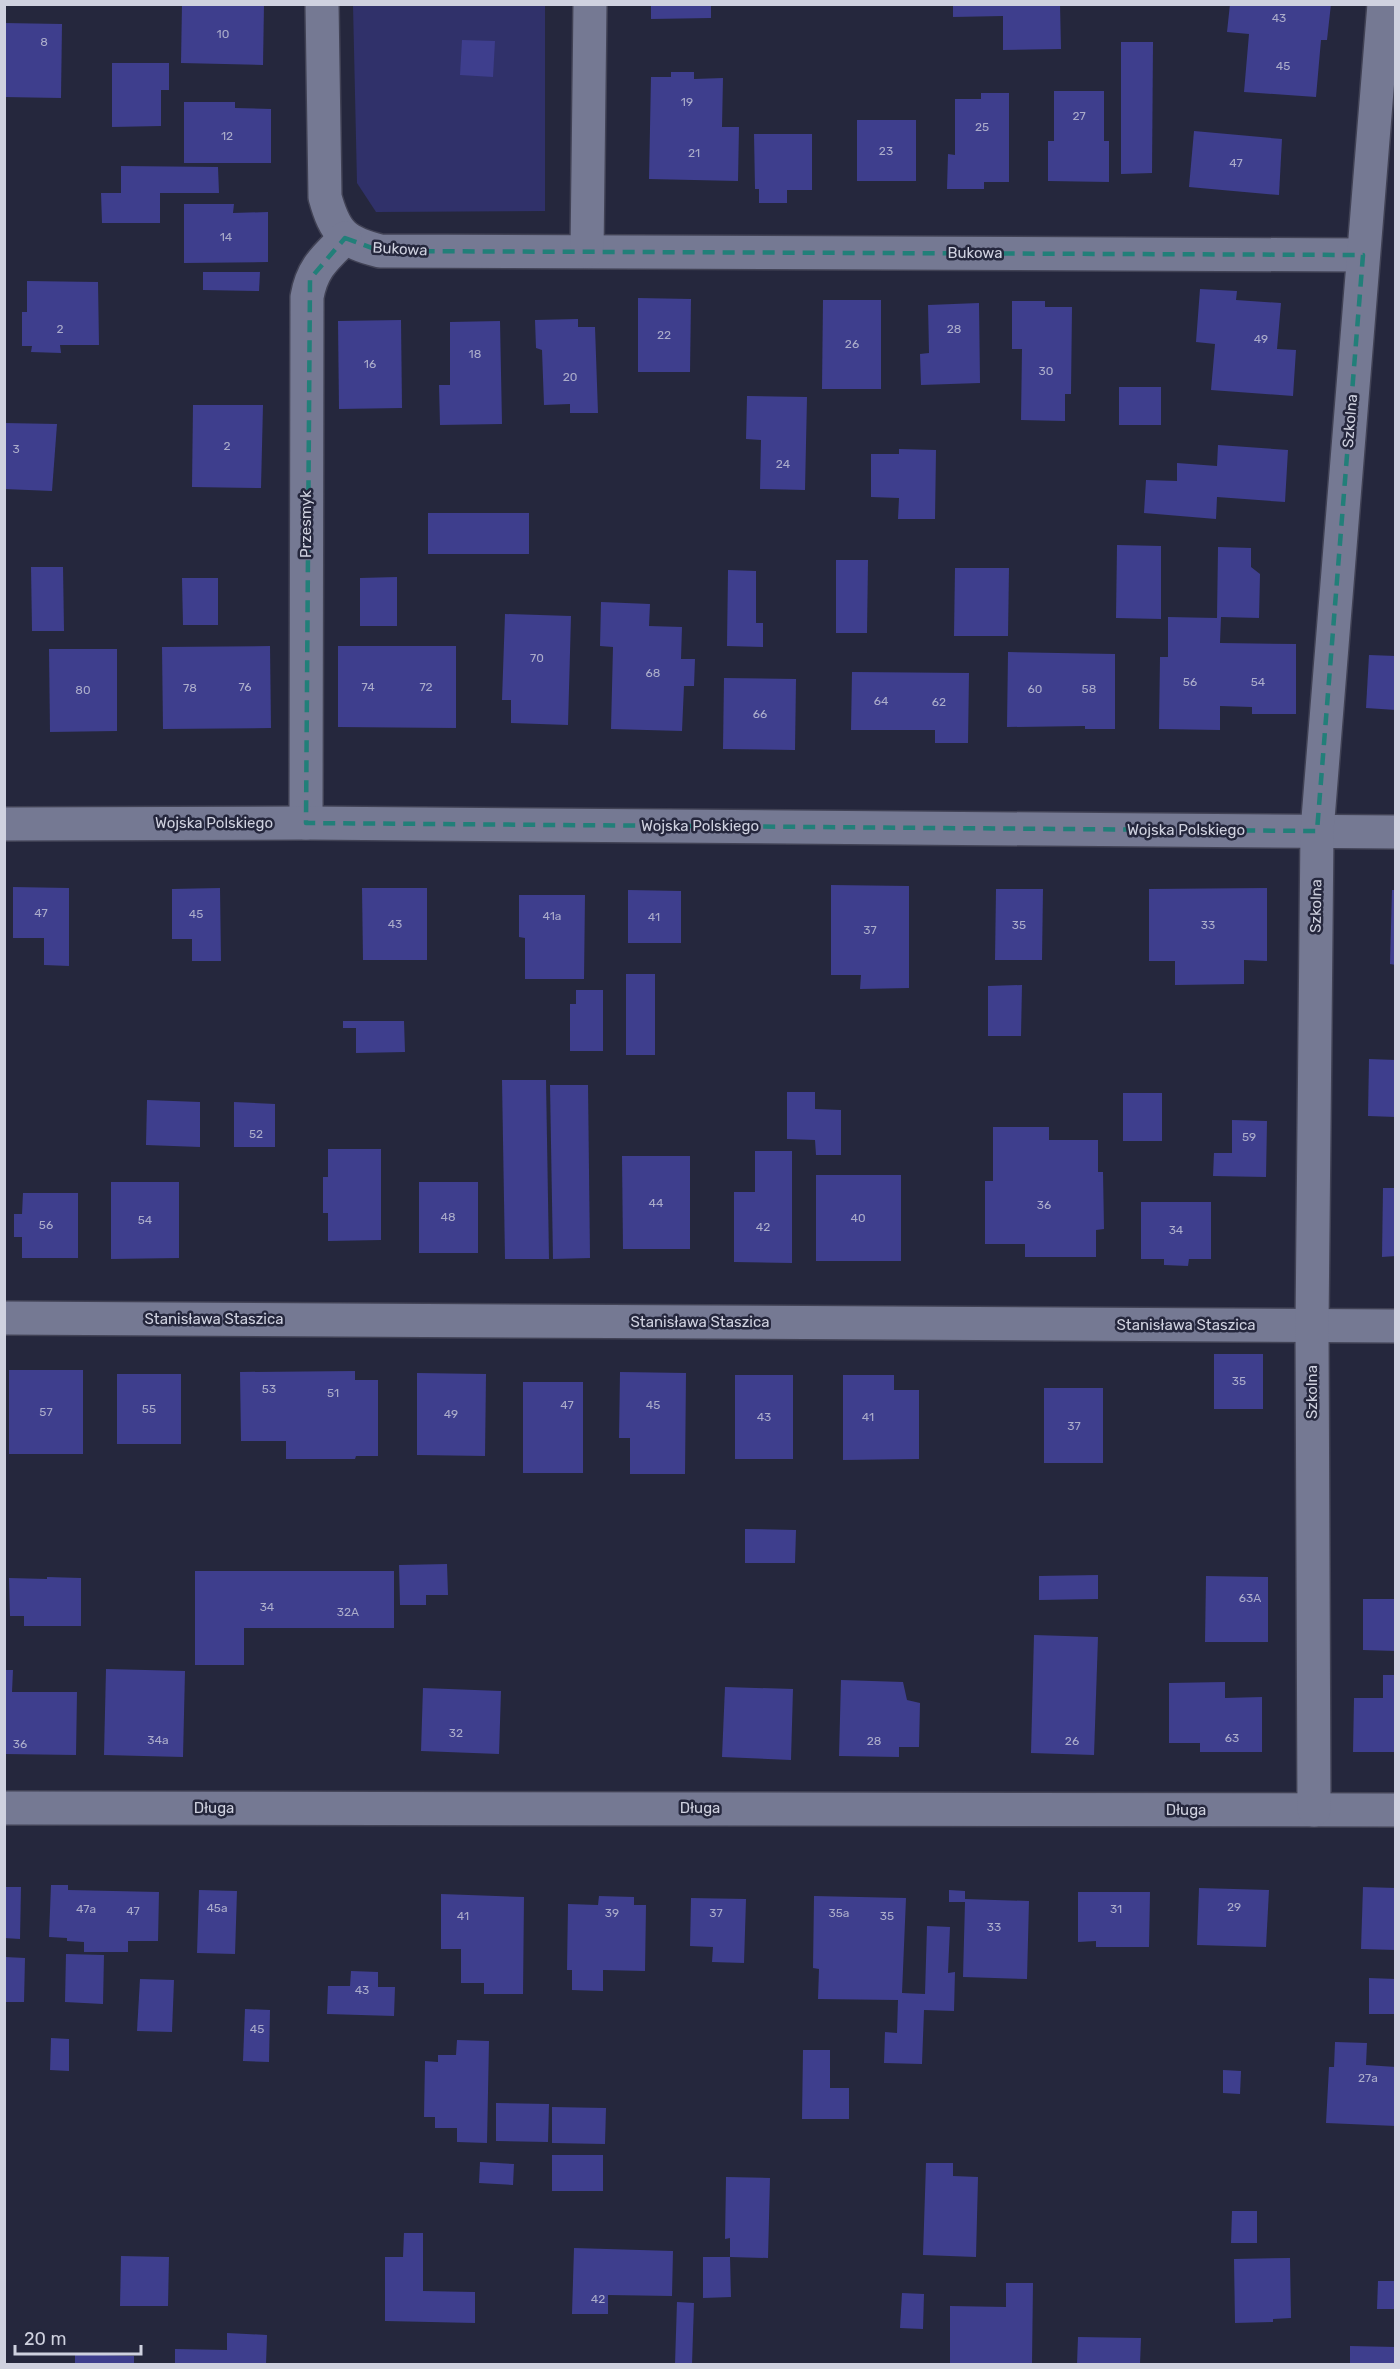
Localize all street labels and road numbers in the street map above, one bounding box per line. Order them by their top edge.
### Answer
street label: Bukowa [372,239,428,259]
street label: Bukowa [948,244,1002,262]
street label: Szkolna [1339,393,1361,449]
street label: Przesmyk [297,490,315,558]
street label: Wojska Polskiego [155,814,273,832]
street label: Wojska Polskiego [641,817,759,835]
street label: Wojska Polskiego [1127,821,1245,839]
street label: Szkolna [1307,879,1325,933]
street label: Stanisława Staszica [145,1310,283,1328]
street label: Stanisława Staszica [631,1313,769,1331]
street label: Stanisława Staszica [1117,1316,1255,1334]
street label: Szkolna [1303,1365,1321,1419]
street label: Długa [194,1799,234,1817]
street label: Długa [680,1799,720,1817]
street label: Długa [1166,1801,1206,1819]

